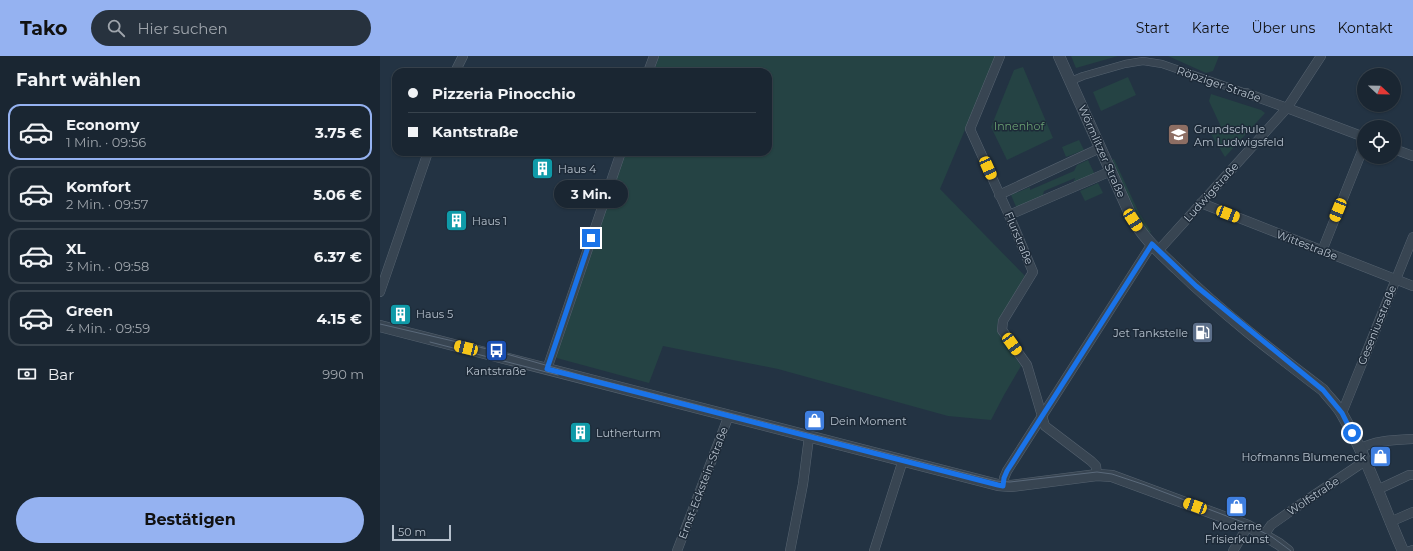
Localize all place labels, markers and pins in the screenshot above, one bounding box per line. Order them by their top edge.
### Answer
school or university icon: Grundschule Am Ludwigsfeld [1166,122,1192,148]
place label: Grundschule Am Ludwigsfeld [1194,122,1284,149]
building icon: Haus 4 [529,156,555,182]
place label: Haus 4 [558,162,597,176]
building icon: Haus 1 [443,208,469,234]
place label: Haus 1 [472,214,507,228]
building icon: Haus 5 [387,301,413,327]
place label: Haus 5 [416,307,453,321]
fuel station icon: Jet Tankstelle [1190,320,1216,346]
place label: Jet Tankstelle [1112,326,1188,340]
bus stop icon: Kantstraße [483,338,509,364]
place label: Kantstraße [466,364,527,378]
shop icon: Dein Moment [801,408,827,434]
place label: Dein Moment [830,414,907,428]
building icon: Lutherturm [568,420,594,446]
place label: Lutherturm [596,426,661,440]
shop icon: Hofmanns Blumeneck [1368,444,1394,470]
place label: Hofmanns Blumeneck [1241,450,1366,464]
shop icon: Moderne Frisierkunst [1224,493,1250,519]
place label: Moderne Frisierkunst [1205,519,1270,546]

